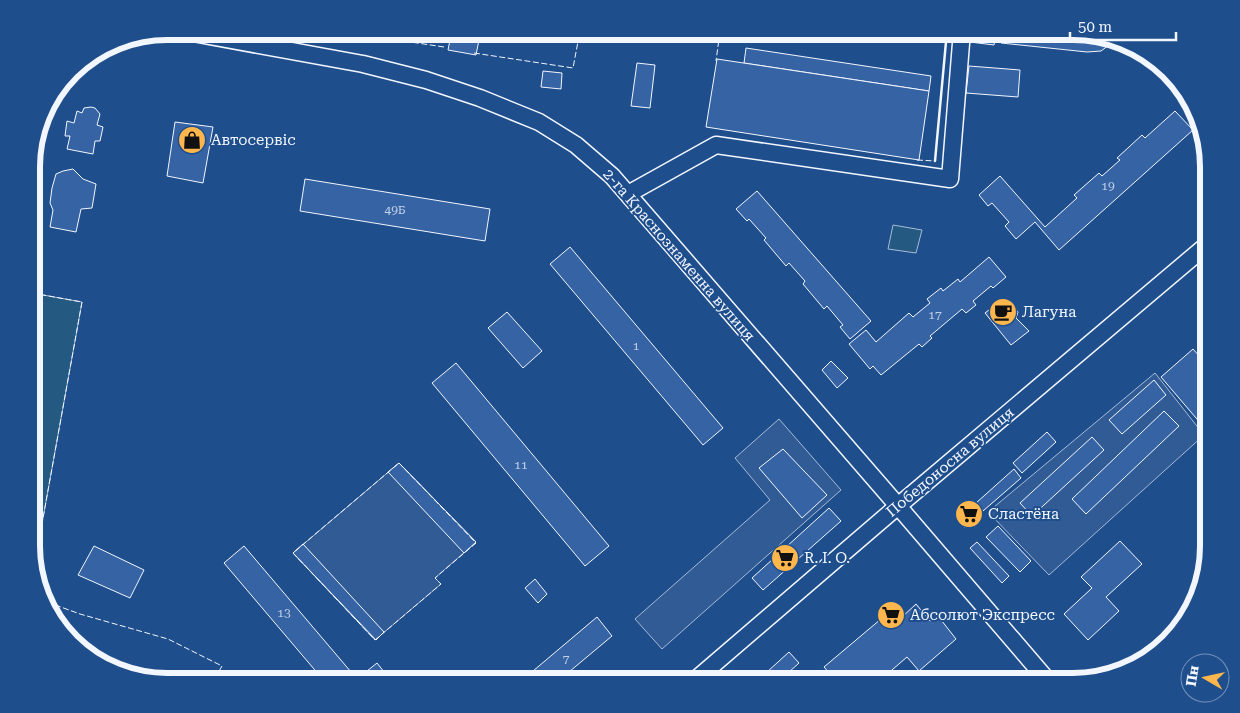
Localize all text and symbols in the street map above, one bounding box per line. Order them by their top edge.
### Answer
scale bar [1070,10,1176,42]
text: 50 m [1078,18,1113,36]
shop icon: Автосервіс [177,125,207,155]
place label: Автосервіс [211,131,296,149]
street label: 2-га Краснознаменна вулиця [599,165,759,345]
house number: 19 [1101,179,1115,193]
house number: 49Б [384,203,406,217]
cafe icon: Лагуна [988,297,1018,327]
place label: Лагуна [1022,303,1076,321]
house number: 17 [928,308,942,322]
house number: 1 [633,339,640,353]
street label: Победоносна вулиця [882,403,1018,521]
house number: 11 [514,458,528,472]
supermarket icon: Сластёна [954,499,984,529]
place label: Сластёна [988,505,1059,523]
supermarket icon: R. I. O. [770,543,800,573]
place label: R. I. O. [804,549,850,567]
supermarket icon: Абсолют Экспресс [876,600,906,630]
house number: 13 [277,606,291,620]
place label: Абсолют Экспресс [910,606,1055,624]
house number: 7 [563,652,570,666]
north arrow [1180,653,1230,703]
text: Пн [1183,664,1202,688]

